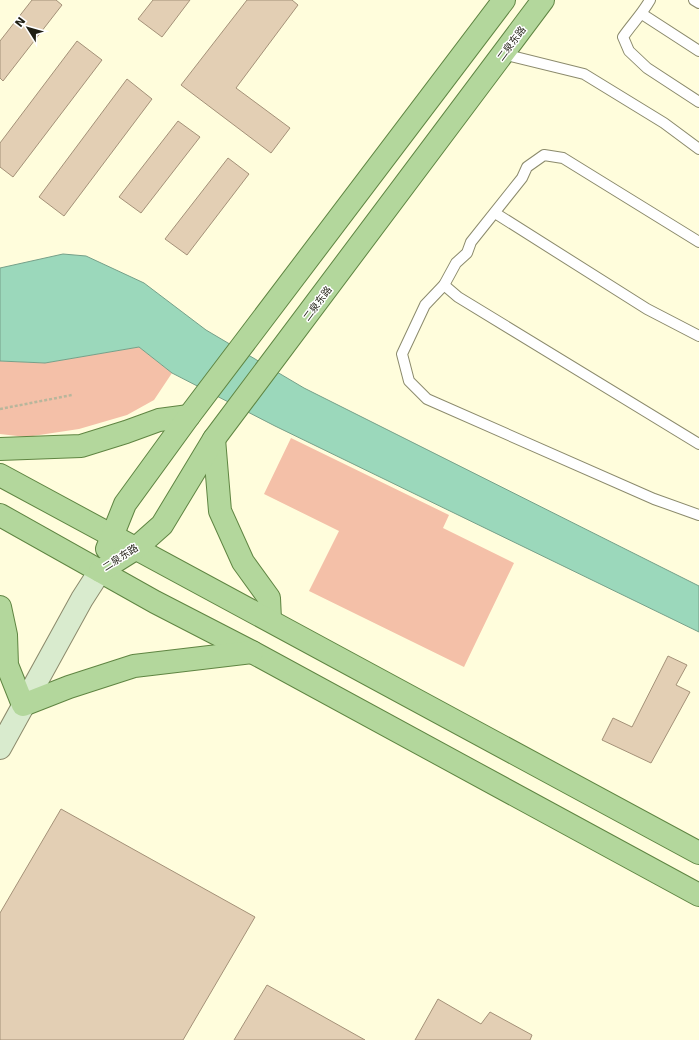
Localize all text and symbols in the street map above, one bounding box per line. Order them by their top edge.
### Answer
north arrow [8,8,48,48]
text: N [12,15,28,30]
street label: 二泉东路 [495,24,528,63]
street label: 二泉东路 [301,284,334,323]
street label: 二泉东路 [101,542,140,573]

